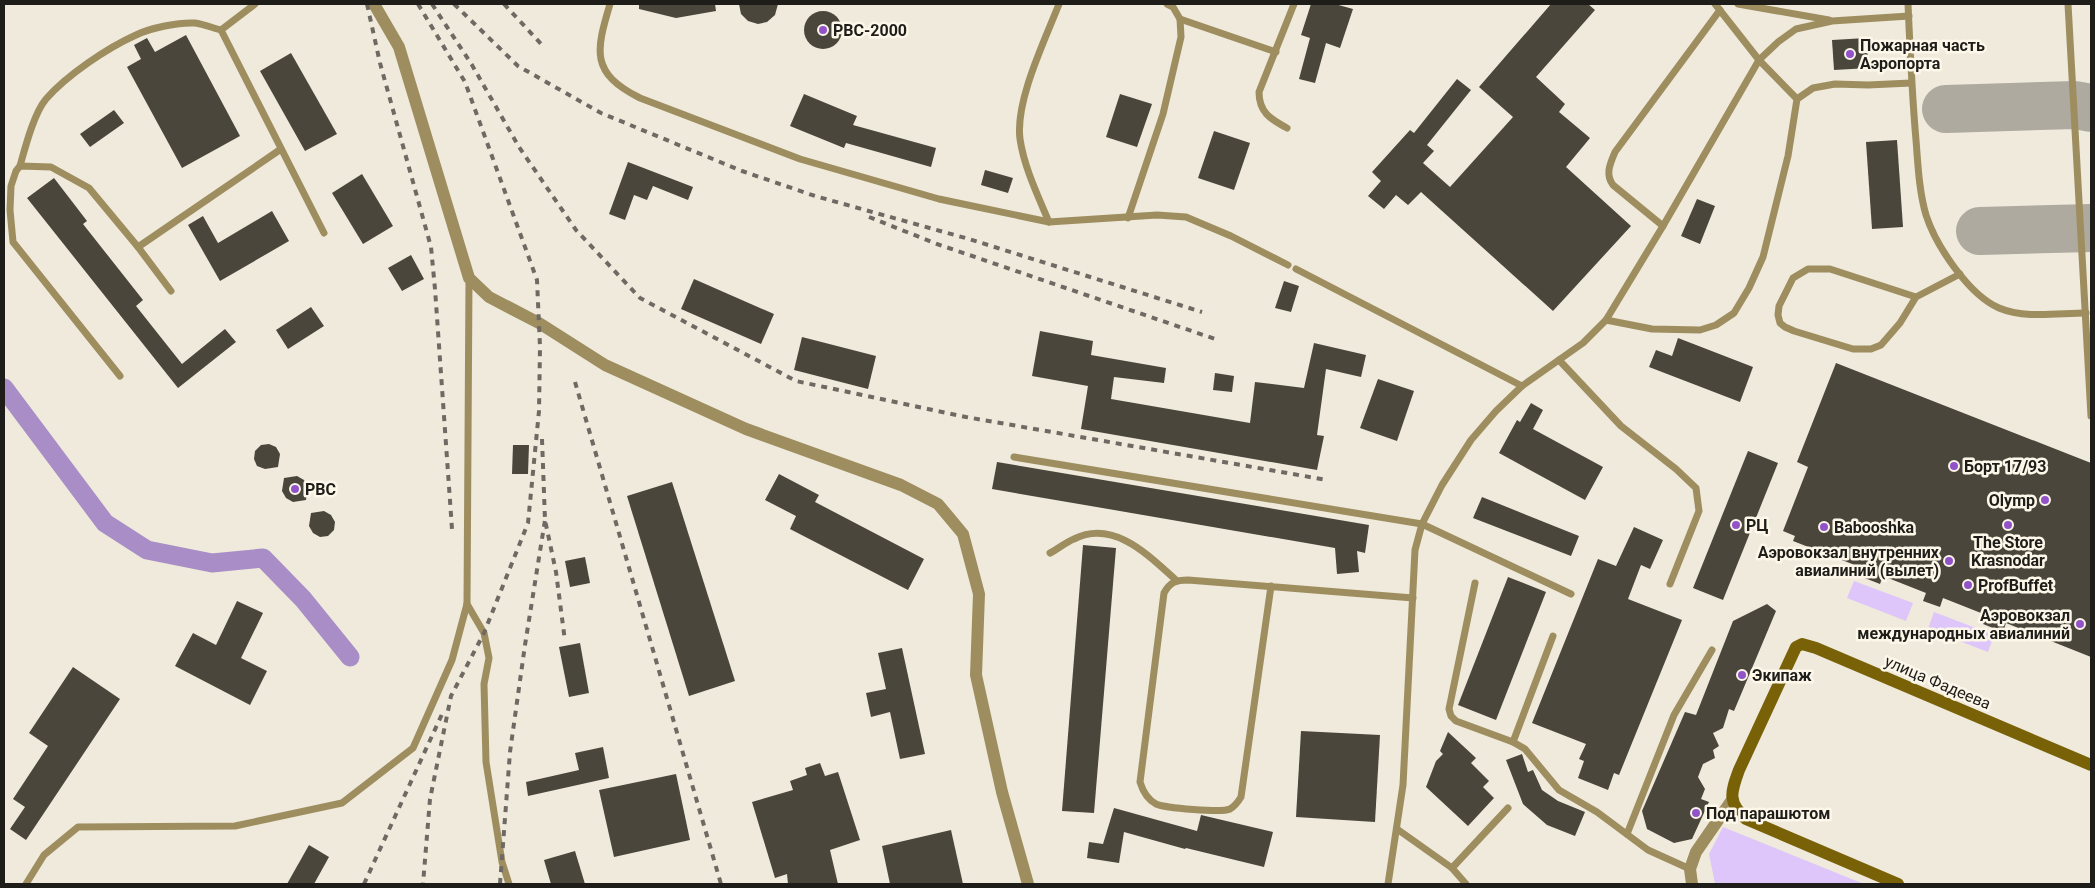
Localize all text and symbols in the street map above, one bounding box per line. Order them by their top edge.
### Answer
place label: РВС-2000 [833,21,907,40]
marker: РВС-2000 [817,24,829,36]
place label: Пожарная часть Аэропорта [1860,36,1985,73]
marker: Пожарная часть Аэропорта [1844,48,1856,60]
place label: Борт 17/93 [1964,457,2046,476]
marker: Борт 17/93 [1948,460,1960,472]
place label: РВС [305,480,336,499]
marker: РВС [289,483,301,495]
place label: Olymp [1989,491,2035,510]
marker: Olymp [2039,494,2051,506]
place label: РЦ [1746,516,1768,535]
place label: Babooshka [1834,518,1915,537]
marker: РЦ [1730,519,1742,531]
marker: The Store Krasnodar [2002,519,2014,531]
marker: Babooshka [1818,521,1830,533]
place label: The Store Krasnodar [1971,533,2045,570]
place label: Аэровокзал внутренних авиалиний (вылет) [1758,543,1940,580]
marker: Аэровокзал внутренних авиалиний (вылет) [1943,555,1955,567]
place label: ProfBuffet [1978,576,2054,595]
marker: ProfBuffet [1962,579,1974,591]
place label: Аэровокзал международных авиалиний [1857,606,2070,643]
marker: Аэровокзал международных авиалиний [2074,618,2086,630]
street label: улица Фадеева [1882,652,1994,713]
place label: Экипаж [1752,666,1812,685]
marker: Экипаж [1736,669,1748,681]
place label: Под парашютом [1706,804,1830,823]
marker: Под парашютом [1690,807,1702,819]

